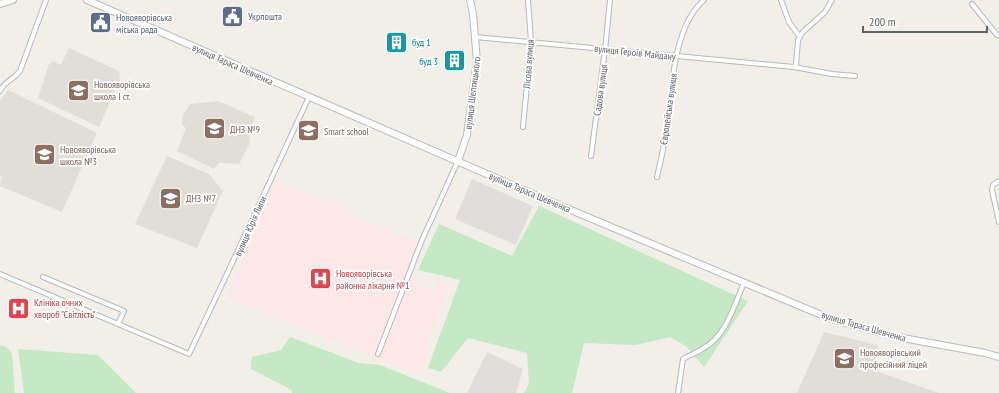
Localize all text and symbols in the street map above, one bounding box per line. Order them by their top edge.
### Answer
public building icon: Укрпошта [219,3,245,29]
scale bar [863,8,987,34]
public building icon: Новояворівська міська рада [87,10,113,36]
place label: Укрпошта [248,10,282,23]
place label: Новояворівська міська рада [116,11,172,36]
text: 200 m [869,14,896,29]
building icon: буд 1 [384,29,410,55]
place label: буд 1 [412,36,431,49]
street label: Лісова вулиця [520,39,537,90]
street label: вулиця Тараса Шевченка [190,41,275,88]
street label: вулиця Героїв Майдану [594,42,676,63]
building icon: буд 3 [441,48,467,74]
place label: буд 3 [419,55,438,68]
street label: вулиця Шептицького [462,56,483,130]
street label: Садова вулиця [590,63,611,117]
street label: Європейська вулиця [657,72,680,146]
school or university icon: Новояворівська школа І ст. [65,77,91,103]
place label: Новояворівська школа І ст. [94,78,150,103]
school or university icon: ДНЗ №9 [201,116,227,142]
school or university icon: Smart school [296,118,322,144]
place label: ДНЗ №9 [230,123,260,136]
place label: Smart school [324,125,370,138]
school or university icon: Новояворівська школа №3 [31,142,57,168]
place label: Новояворівська школа №3 [60,143,116,168]
street label: вулиця Тараса Шевченка [487,169,573,216]
school or university icon: ДНЗ №7 [157,185,183,211]
place label: ДНЗ №7 [186,192,216,205]
street label: вулиця Юрія Липи [231,194,269,258]
hospital icon: Новояворівська районна лікарня №1 [307,266,333,292]
place label: Новояворівська районна лікарня №1 [336,267,409,292]
hospital icon: Клініка очних хвороб "Світлість" [5,295,31,321]
place label: Клініка очних хвороб "Світлість" [34,296,96,321]
street label: вулиця Тараса Шевченка [820,308,908,345]
school or university icon: Новояворівський професійний ліцей [831,345,857,371]
place label: Новояворівський професійний ліцей [860,346,927,371]

